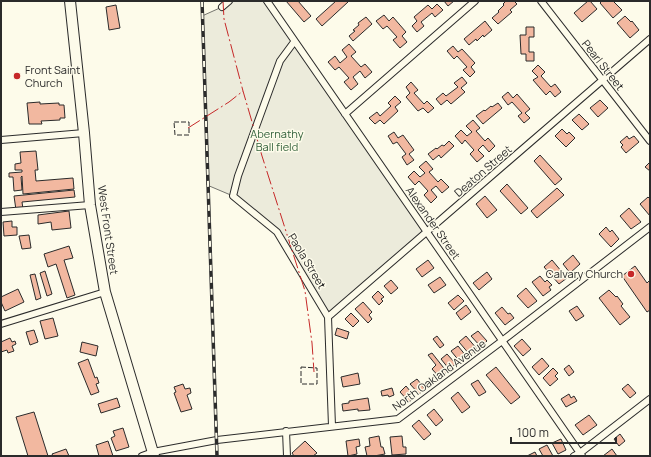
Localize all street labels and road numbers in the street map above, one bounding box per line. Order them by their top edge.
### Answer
street label: Pearl Street [579,36,628,93]
street label: Deaton Street [451,141,515,200]
street label: Alexander Street [403,183,464,262]
street label: West Front Street [95,184,122,275]
street label: Paola Street [285,230,330,291]
street label: North Oakland Avenue [389,335,489,414]

